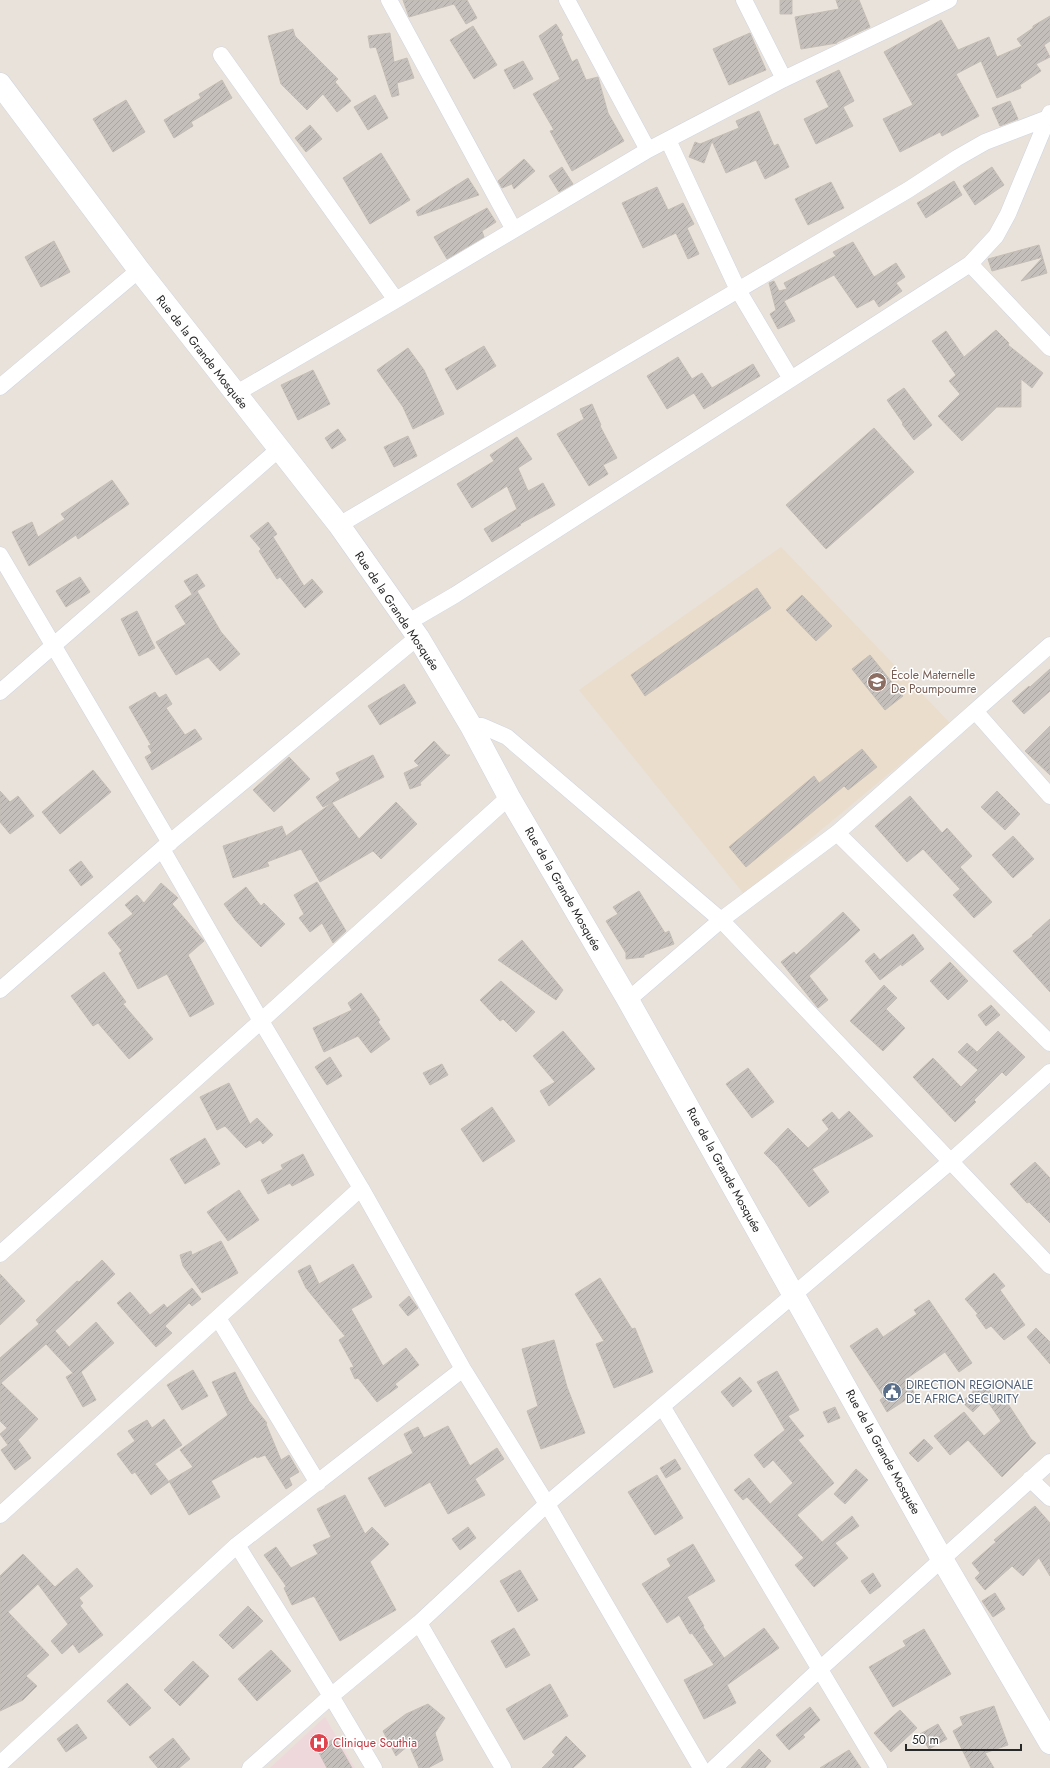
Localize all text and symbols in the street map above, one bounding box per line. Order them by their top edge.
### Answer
street label: Rue de la Grande Mosquée [152,291,252,413]
street label: Rue de la Grande Mosquée [350,548,444,674]
place label: École Maternelle De Poumpoumre [891,666,977,698]
school or university icon: École Maternelle De Poumpoumre [866,671,888,693]
street label: Rue de la Grande Mosquée [520,824,606,954]
street label: Rue de la Grande Mosquée [682,1104,766,1236]
place label: DIRECTION REGIONALE DE AFRICA SECURITY [906,1376,1033,1408]
public building icon: DIRECTION REGIONALE DE AFRICA SECURITY [881,1381,903,1403]
street label: Rue de la Grande Mosquée [841,1386,925,1518]
scale bar [906,1726,1021,1752]
text: 50 m [912,1731,939,1749]
hospital icon: Clinique Southia [308,1732,330,1754]
place label: Clinique Southia [333,1734,417,1752]

